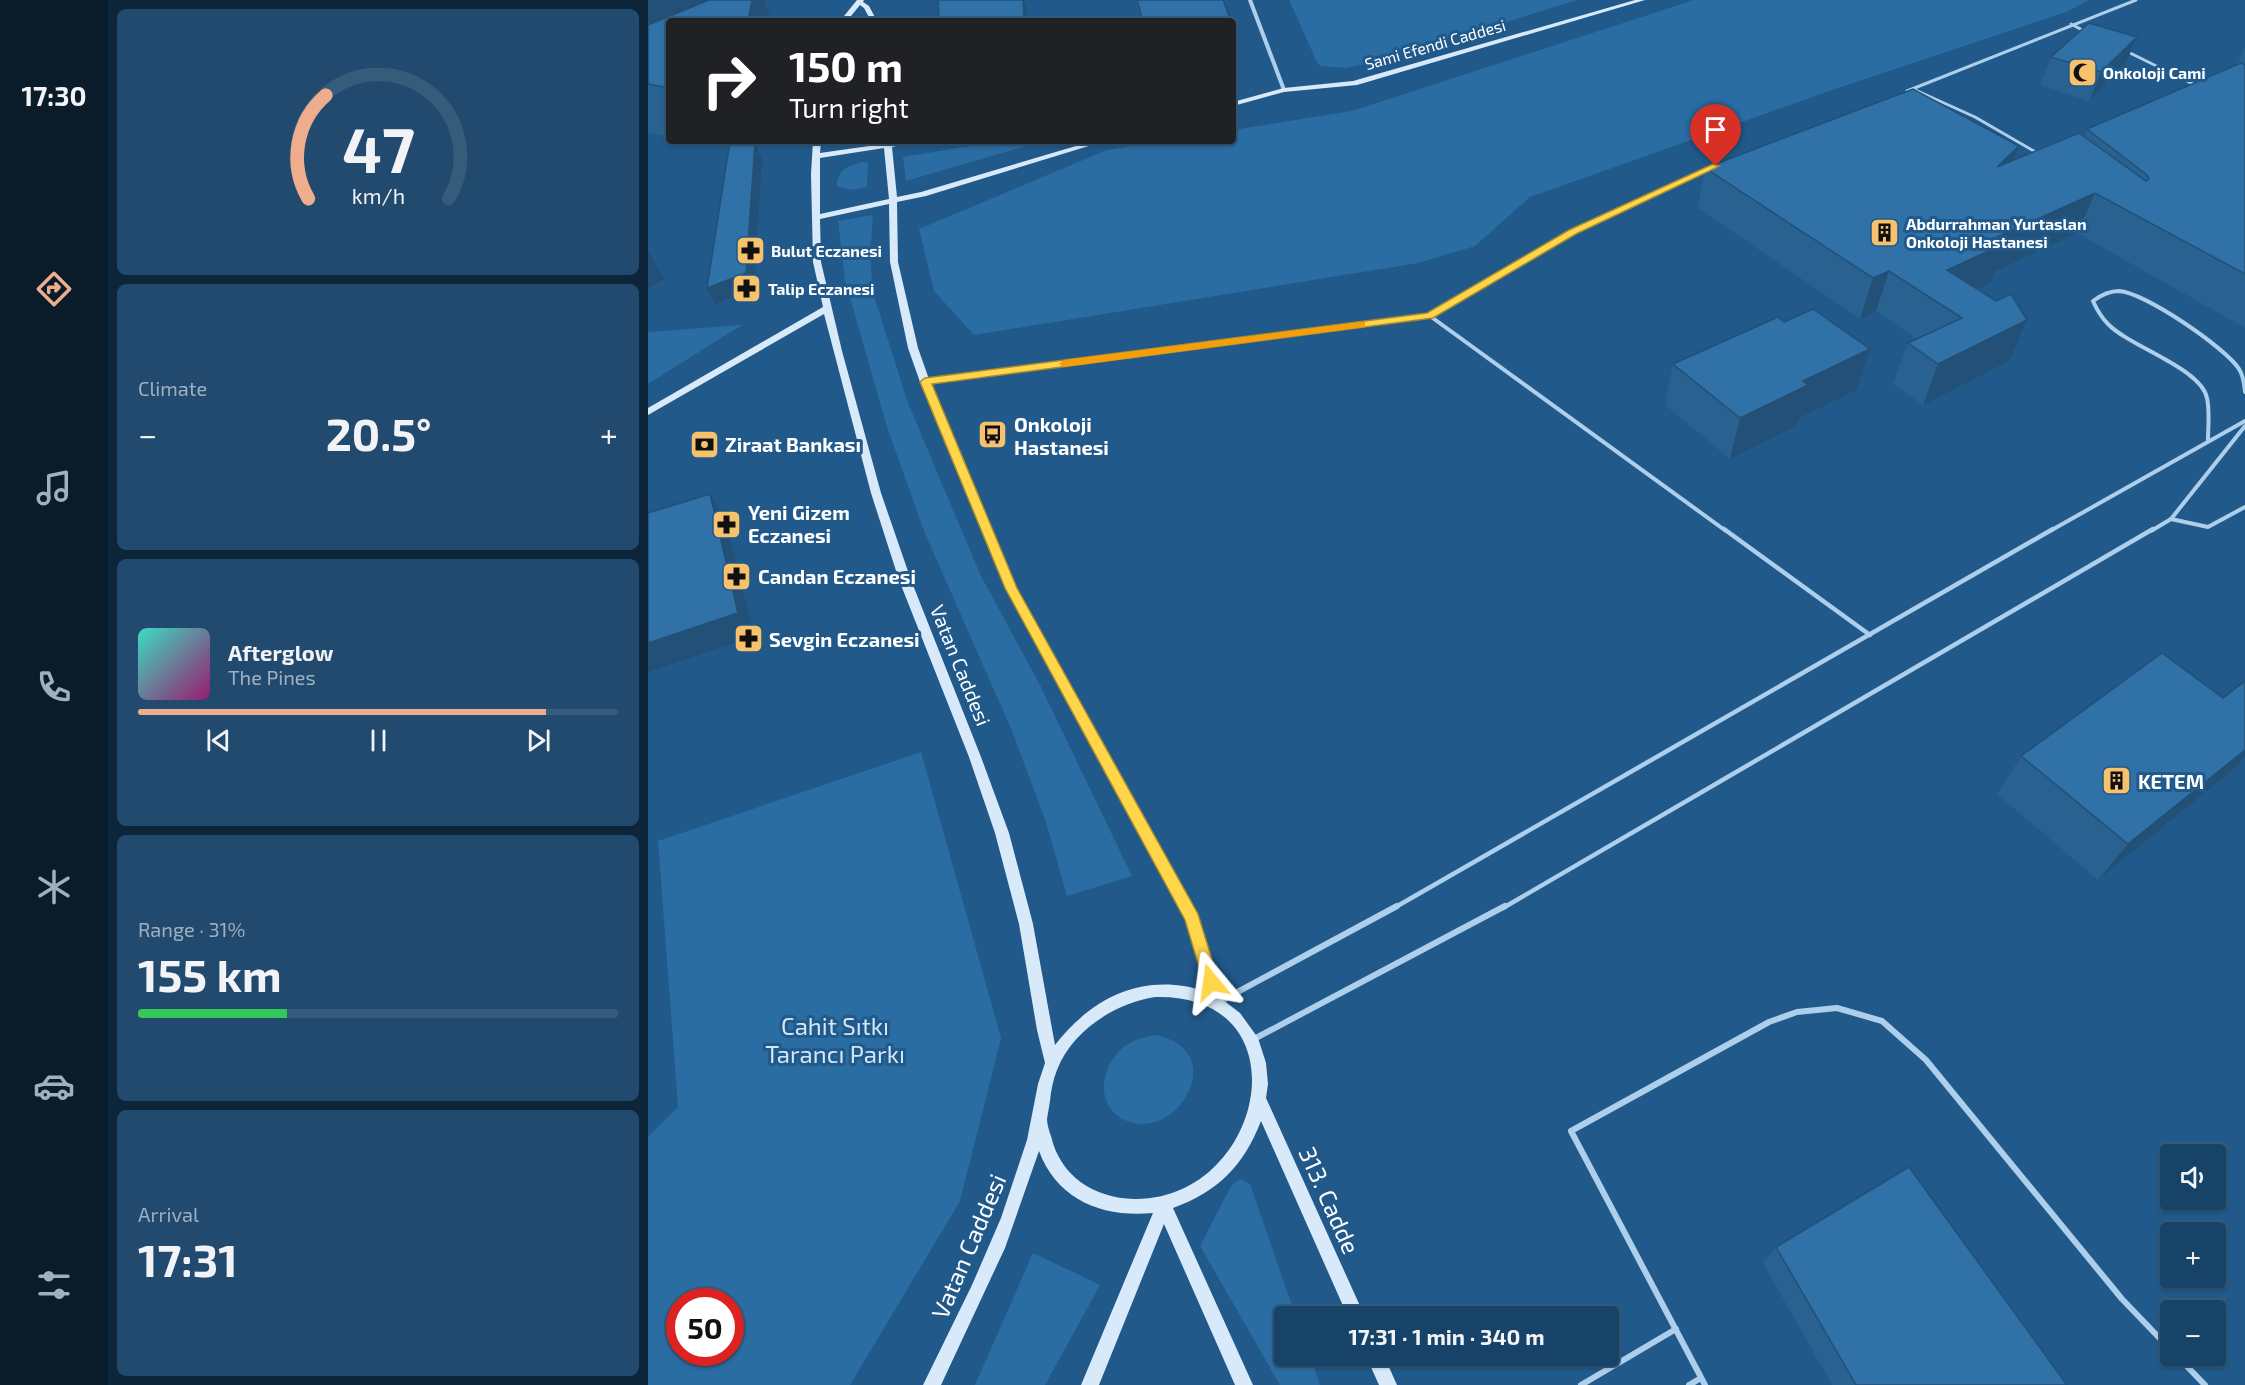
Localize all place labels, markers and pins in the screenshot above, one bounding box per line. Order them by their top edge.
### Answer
mosque icon: Onkoloji Cami [2066,56,2098,88]
place label: Onkoloji Cami [2103,63,2206,82]
pin [1690,104,1741,166]
place label: Abdurrahman Yurtaslan Onkoloji Hastanesi [1906,214,2087,251]
building icon: Abdurrahman Yurtaslan Onkoloji Hastanesi [1869,216,1901,248]
pharmacy icon: Bulut Eczanesi [734,234,766,266]
place label: Bulut Eczanesi [771,241,882,260]
pharmacy icon: Talip Eczanesi [731,272,763,304]
place label: Talip Eczanesi [768,279,875,298]
place label: Onkoloji Hastanesi [1014,412,1109,459]
bus stop icon: Onkoloji Hastanesi [977,419,1009,451]
bank icon: Ziraat Bankası [688,428,720,460]
place label: Ziraat Bankası [725,432,861,456]
place label: Yeni Gizem Eczanesi [748,500,850,547]
pharmacy icon: Yeni Gizem Eczanesi [711,508,743,540]
pharmacy icon: Candan Eczanesi [721,560,753,592]
place label: Candan Eczanesi [758,564,916,588]
pharmacy icon: Sevgin Eczanesi [732,623,764,655]
place label: Sevgin Eczanesi [769,627,920,651]
building icon: KETEM [2101,765,2133,797]
place label: KETEM [2138,769,2204,793]

